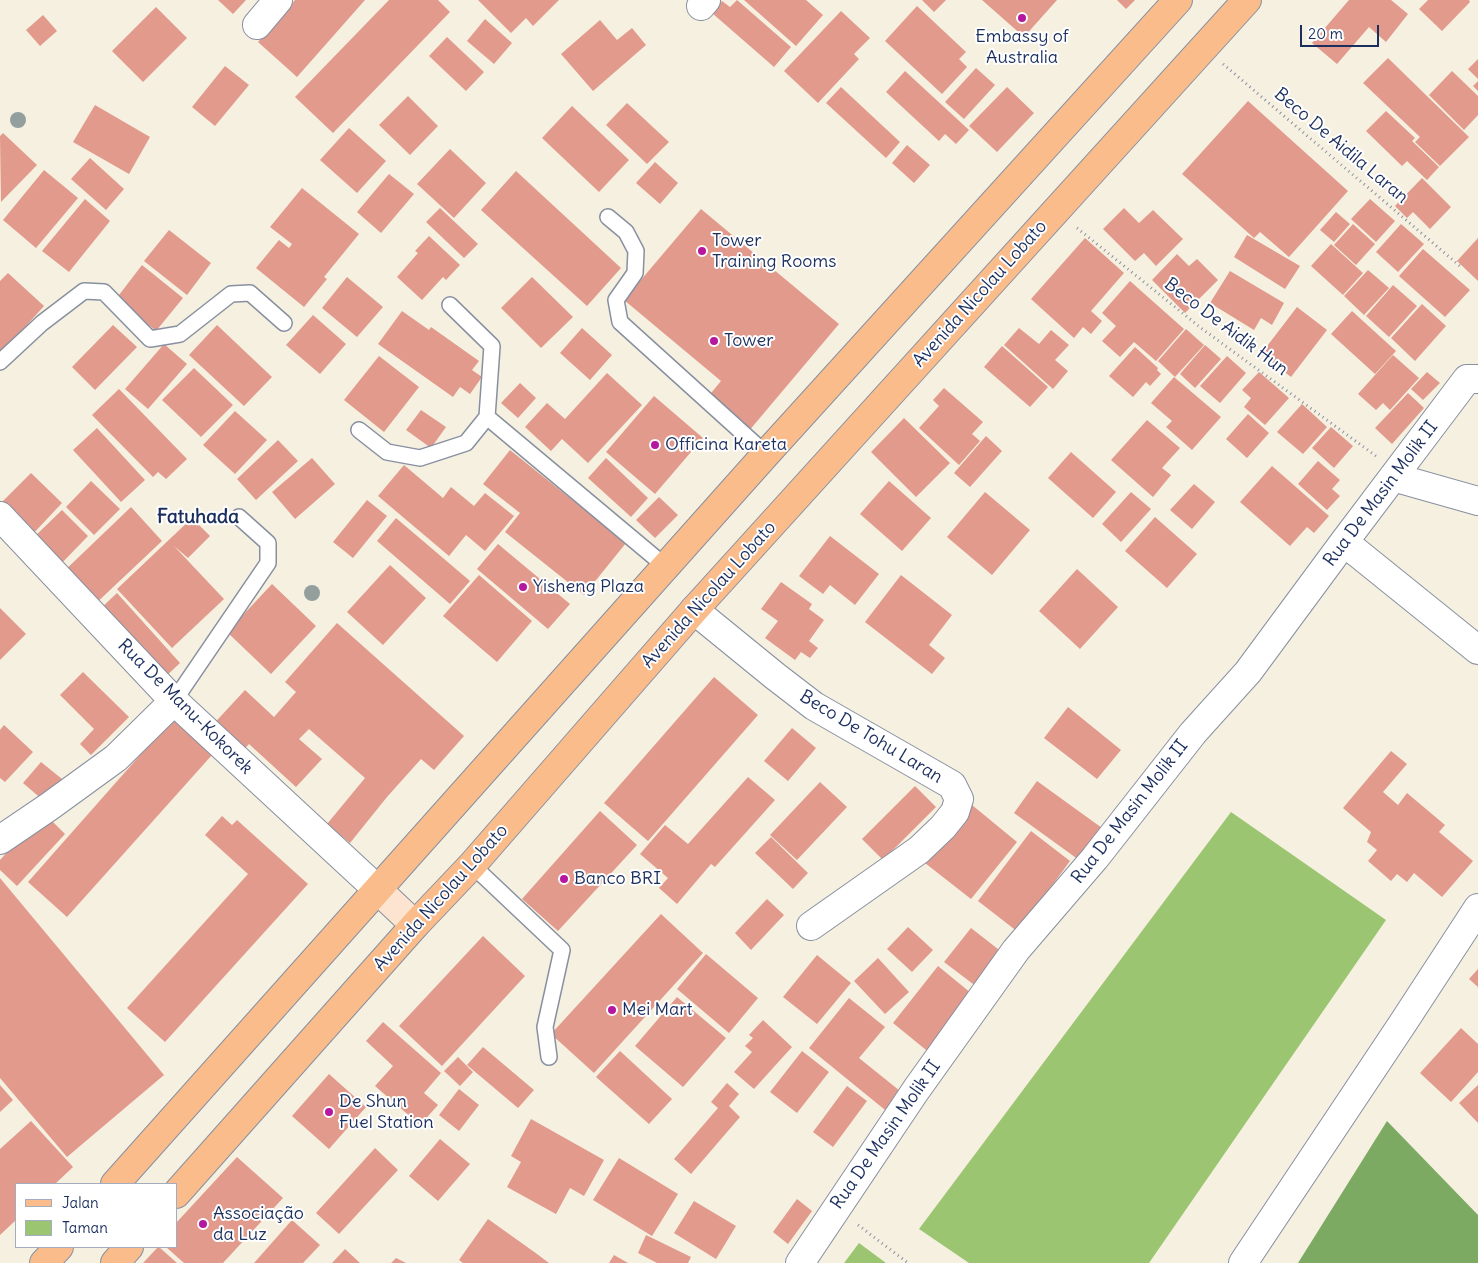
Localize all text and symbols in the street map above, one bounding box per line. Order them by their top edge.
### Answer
marker: Embassy of Australia [1016,12,1028,24]
scale bar [1303,15,1382,47]
text: 20 m [1308,24,1343,43]
place label: Embassy of Australia [975,26,1069,68]
street label: Beco De Aidila Laran [1270,84,1412,208]
street label: Avenida Nicolau Lobato [908,216,1052,372]
place label: Tower Training Rooms [712,230,836,272]
marker: Tower Training Rooms [696,245,708,257]
street label: Beco De Aidik Hun [1160,273,1292,381]
place label: Tower [724,330,774,352]
marker: Tower [708,335,720,347]
street label: Rua De Masin Molik II [1319,417,1443,571]
place label: Officina Kareta [665,434,787,456]
marker: Officina Kareta [649,439,661,451]
district label: Fatuhada [157,507,239,529]
street label: Avenida Nicolau Lobato [637,517,781,673]
place label: Yisheng Plaza [533,576,644,598]
marker: Yisheng Plaza [517,581,529,593]
street label: Rua De Manu-Kokorek [113,635,257,779]
street label: Beco De Tohu Laran [796,686,946,788]
street label: Rua De Masin Molik II [1067,736,1193,888]
street label: Avenida Nicolau Lobato [369,820,513,976]
place label: Banco BRI [574,868,661,890]
marker: Banco BRI [558,873,570,885]
place label: Mei Mart [622,999,693,1021]
marker: Mei Mart [606,1004,618,1016]
street label: Rua De Masin Molik II [827,1056,945,1214]
place label: De Shun Fuel Station [339,1091,434,1134]
marker: De Shun Fuel Station [323,1106,335,1118]
legend [15,1183,178,1248]
text: Jalan [62,1193,99,1212]
place label: Associação da Luz [213,1203,304,1246]
text: Taman [62,1218,108,1237]
marker: Associação da Luz [197,1218,209,1230]

